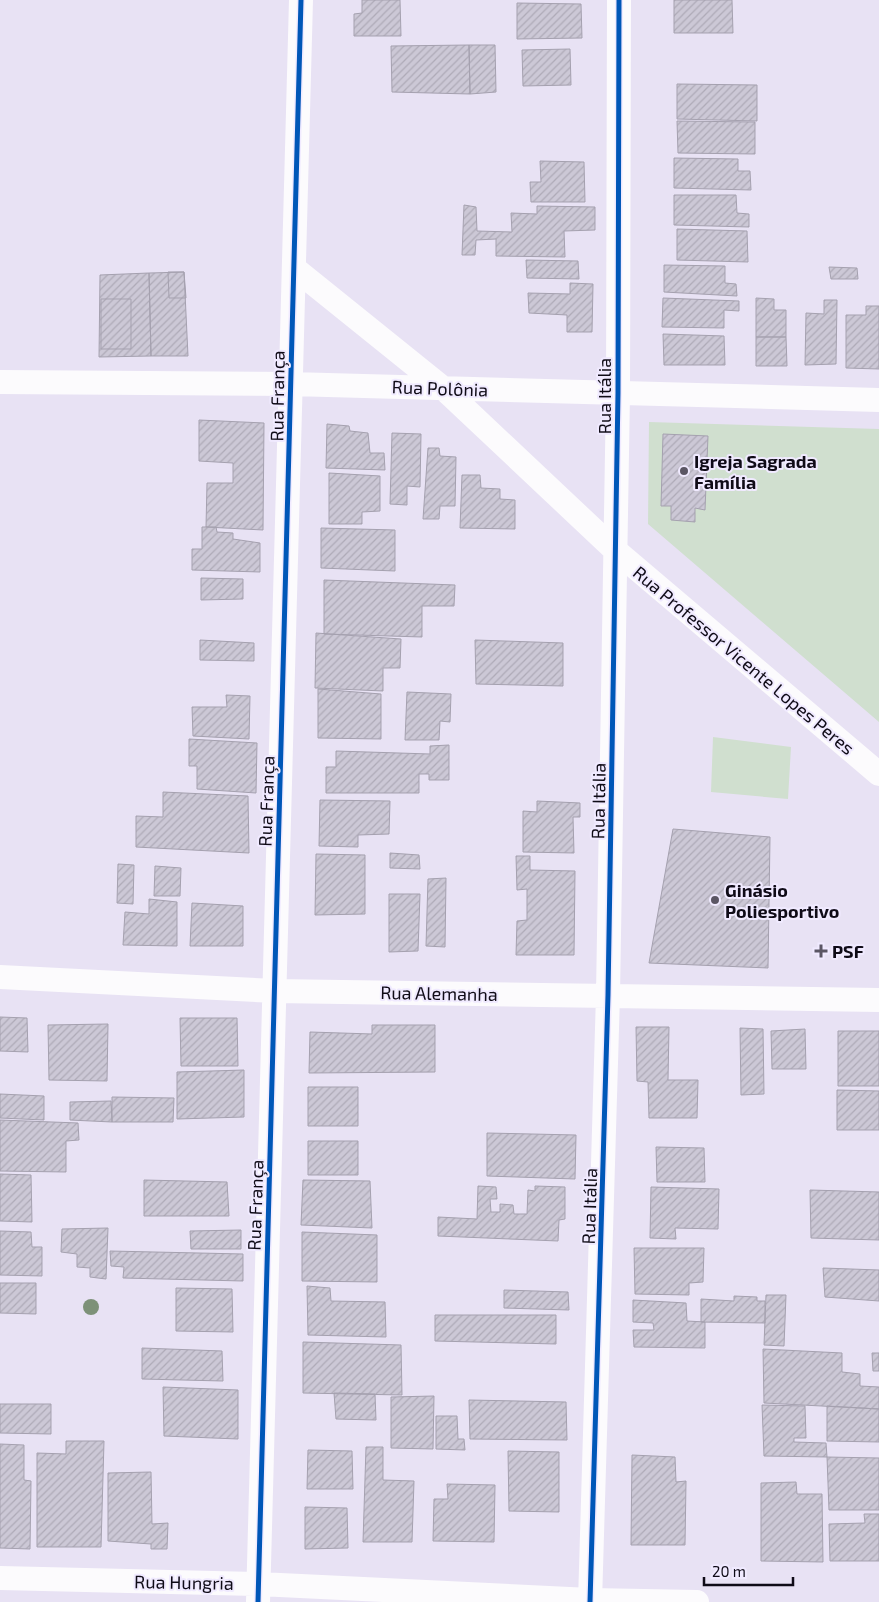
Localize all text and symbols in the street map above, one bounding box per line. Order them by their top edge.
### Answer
street label: Rua França [265,350,290,442]
street label: Rua Itália [593,358,615,434]
street label: Rua Polônia [391,375,489,401]
place label: Igreja Sagrada Família [694,450,817,493]
marker: Igreja Sagrada Família [678,465,690,477]
street label: Rua Professor Vicente Lopes Peres [629,561,859,759]
street label: Rua França [253,755,280,847]
street label: Rua Itália [586,763,610,839]
place label: Ginásio Poliesportivo [725,879,839,922]
marker: Ginásio Poliesportivo [709,894,721,906]
place label: PSF [832,940,864,962]
marker: PSF [814,944,828,958]
street label: Rua Alemanha [380,981,498,1005]
street label: Rua França [242,1159,269,1251]
street label: Rua Itália [577,1167,601,1245]
scale bar [704,1554,793,1586]
text: 20 m [712,1562,746,1580]
street label: Rua Hungria [134,1570,234,1594]

